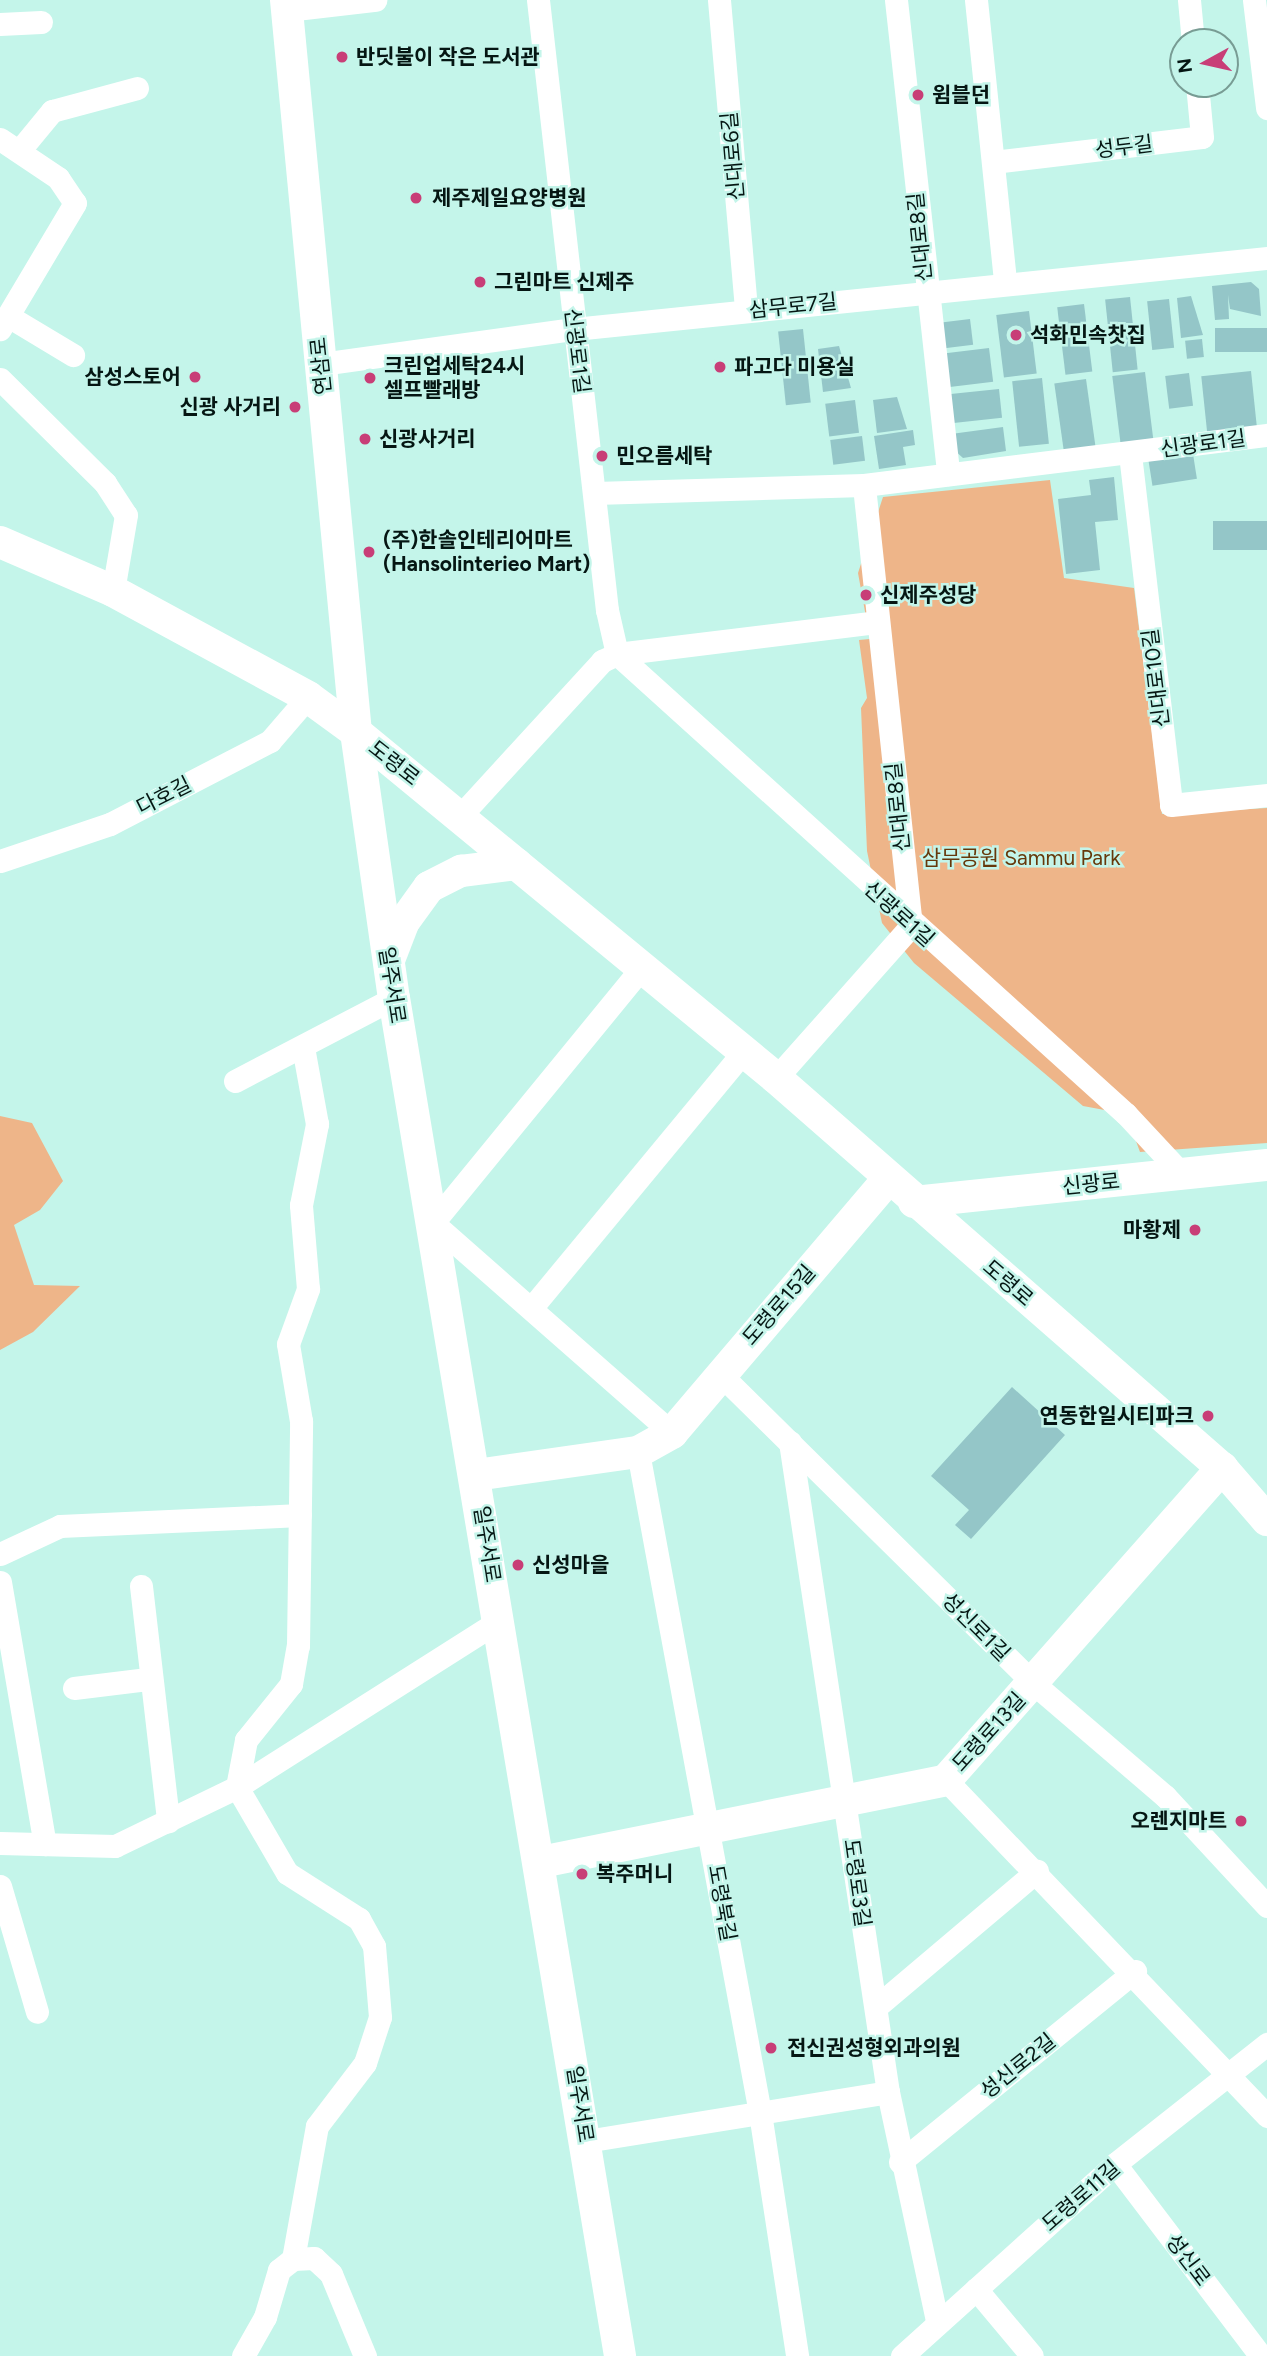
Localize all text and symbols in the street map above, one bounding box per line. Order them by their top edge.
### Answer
north arrow [1169,28,1239,98]
place label: 반딧불이 작은 도서관 [356,44,540,70]
marker: 반딧불이 작은 도서관 [334,49,350,65]
text: N [1172,57,1197,75]
place label: 윔블던 [932,82,990,108]
marker: 윔블던 [910,87,926,103]
street label: 신대로6길 [717,110,749,202]
street label: 성두길 [1094,131,1154,163]
place label: 제주제일요양병원 [432,185,587,211]
marker: 제주제일요양병원 [406,188,426,208]
street label: 신대로8길 [903,191,937,283]
place label: 그린마트 신제주 [494,269,634,295]
marker: 그린마트 신제주 [472,274,488,290]
street label: 삼무로7길 [748,289,838,323]
street label: 신광로1길 [559,307,595,395]
place label: 석화민속찻집 [1030,322,1146,348]
marker: 석화민속찻집 [1008,327,1024,343]
street label: 연삼로 [305,336,337,396]
place label: 크린업세탁24시 셀프빨래방 [384,353,525,403]
place label: 파고다 미용실 [734,354,855,380]
marker: 파고다 미용실 [712,359,728,375]
place label: 삼성스토어 [84,364,181,390]
marker: 삼성스토어 [187,369,203,385]
marker: 크린업세탁24시 셀프빨래방 [362,370,378,386]
place label: 신광 사거리 [179,394,281,420]
marker: 신광 사거리 [287,399,303,415]
place label: 신광사거리 [379,426,476,452]
street label: 신광로1길 [1159,426,1247,462]
marker: 신광사거리 [357,431,373,447]
place label: 민오름세탁 [616,443,713,469]
marker: 민오름세탁 [594,448,610,464]
place label: (주)한솔인테리어마트 (Hansolinterieo Mart) [383,527,590,577]
marker: (주)한솔인테리어마트 (Hansolinterieo Mart) [361,544,377,560]
place label: 신제주성당 [880,582,977,608]
marker: 신제주성당 [858,587,874,603]
street label: 신대로10길 [1137,627,1175,729]
street label: 도령로 [363,735,425,791]
street label: 신대로8길 [881,761,915,853]
street label: 다호길 [132,772,196,820]
park label: 삼무공원 Sammu Park [922,845,1120,871]
street label: 신광로1길 [859,876,939,952]
street label: 일주서로 [374,945,410,1025]
street label: 신광로 [1061,1168,1121,1200]
place label: 마황제 [1123,1217,1181,1243]
marker: 마황제 [1187,1222,1203,1238]
street label: 도령로 [978,1254,1038,1312]
street label: 도령로15길 [737,1260,821,1350]
place label: 연동한일시티파크 [1039,1403,1194,1429]
marker: 연동한일시티파크 [1200,1408,1216,1424]
street label: 일주서로 [469,1504,505,1584]
place label: 신성마을 [532,1552,609,1578]
marker: 신성마을 [510,1557,526,1573]
street label: 성신로1길 [937,1588,1015,1666]
street label: 도령로13길 [947,1687,1031,1777]
place label: 오렌지마트 [1130,1808,1227,1834]
marker: 오렌지마트 [1233,1813,1249,1829]
street label: 도령로3길 [838,1837,876,1929]
place label: 복주머니 [596,1861,673,1887]
street label: 도령북길 [703,1863,741,1943]
marker: 복주머니 [574,1866,590,1882]
street label: 성신로2길 [975,2028,1061,2104]
place label: 전신권성형외과의원 [787,2035,961,2061]
marker: 전신권성형외과의원 [761,2038,781,2058]
street label: 일주서로 [562,2064,598,2144]
street label: 도령로11길 [1037,2155,1125,2237]
street label: 성신로 [1160,2229,1216,2291]

